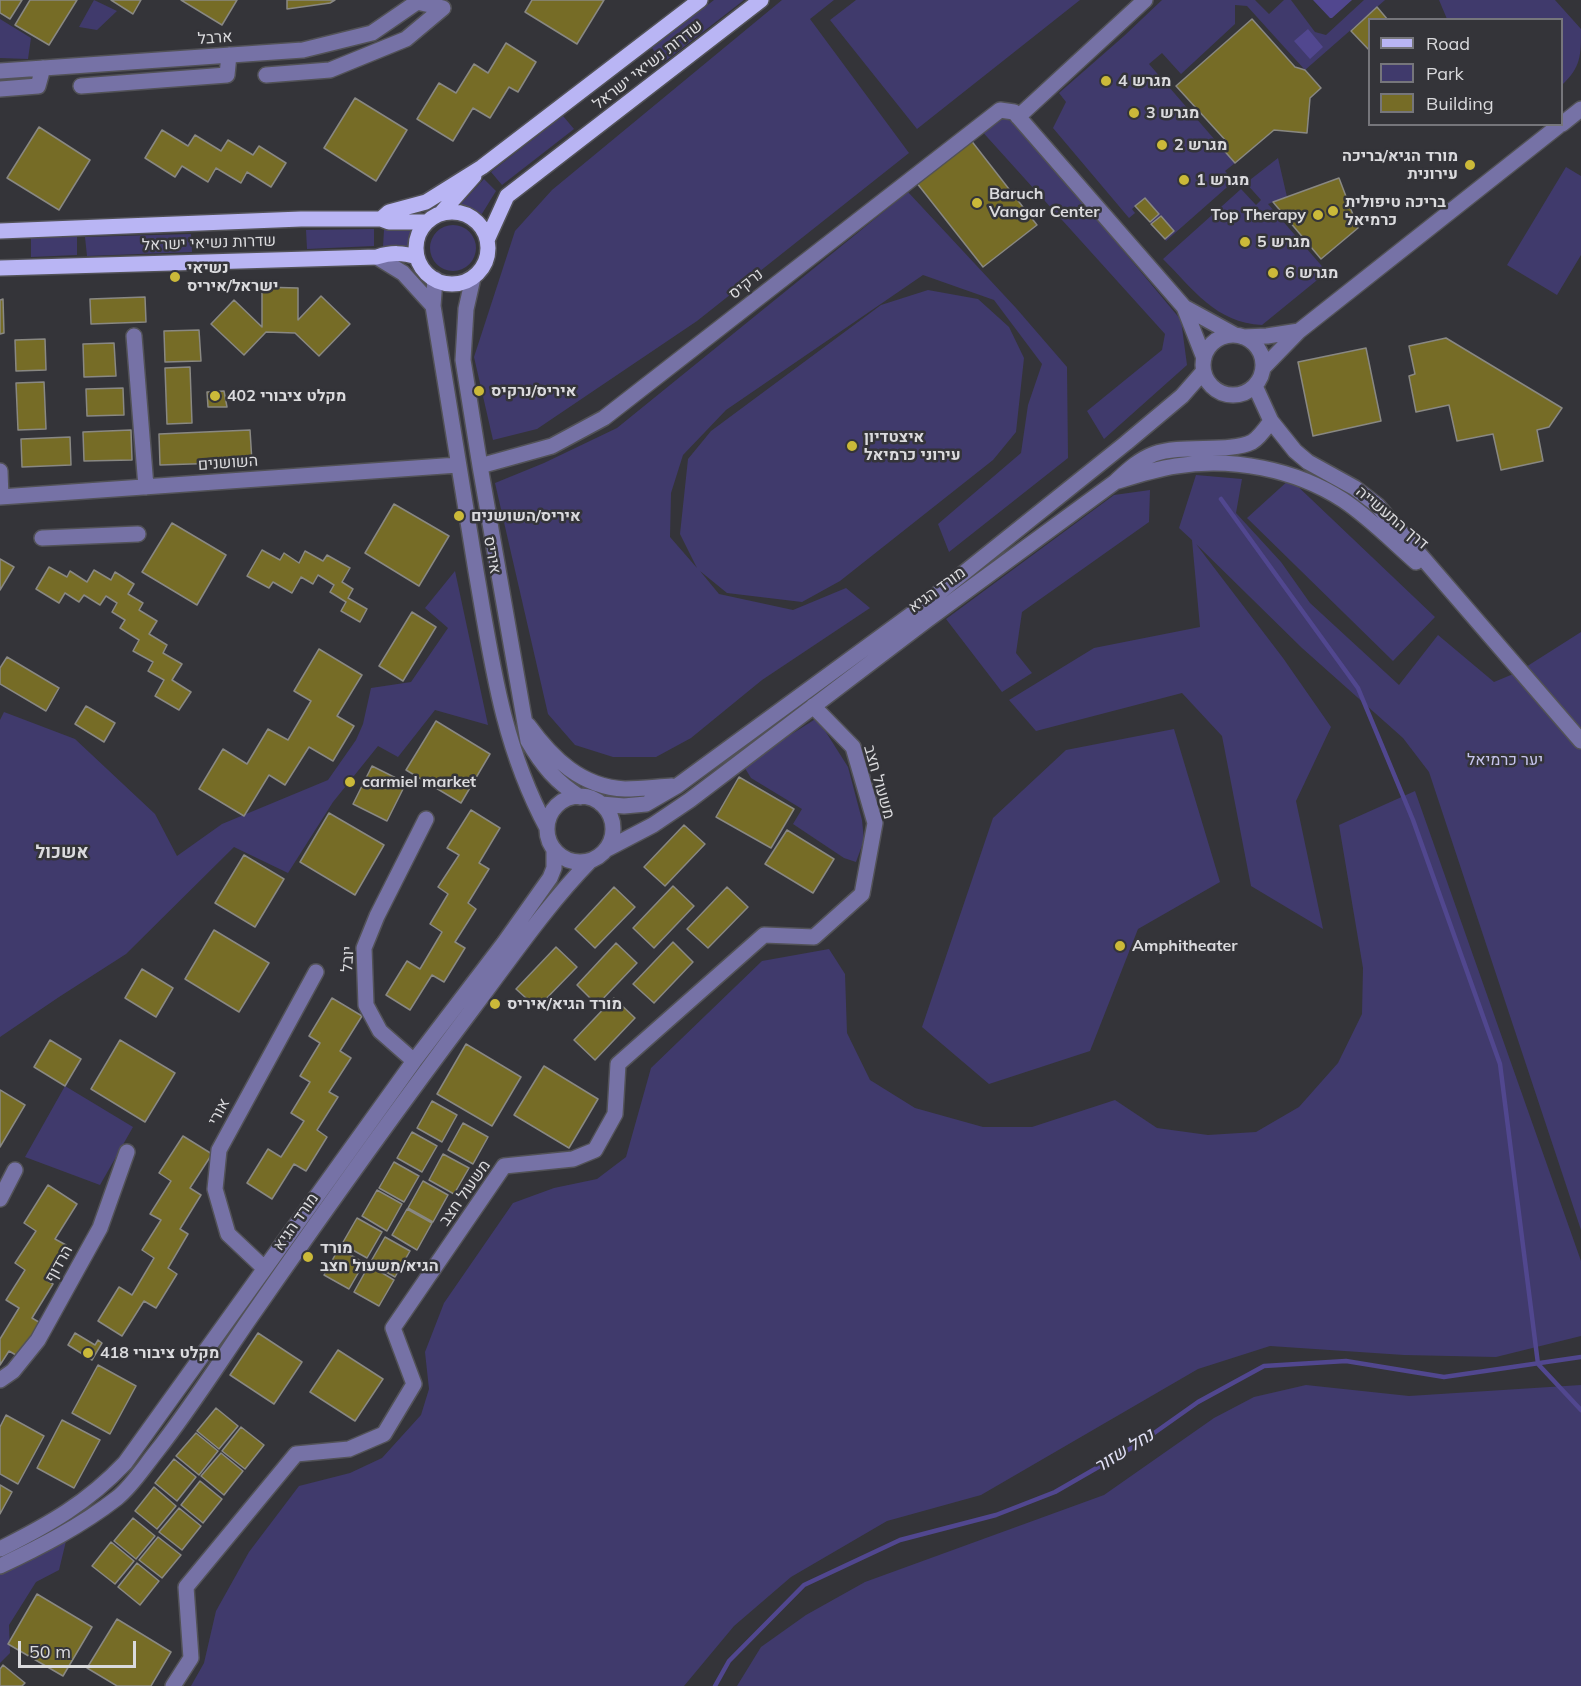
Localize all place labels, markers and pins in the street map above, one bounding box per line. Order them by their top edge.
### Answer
place label: מגרש 4 [1118,71,1171,91]
marker: מגרש 4 [1099,74,1113,88]
place label: מגרש 3 [1146,103,1199,123]
marker: מגרש 3 [1127,106,1141,120]
place label: מגרש 2 [1174,135,1227,155]
marker: מגרש 2 [1155,138,1169,152]
place label: מורד הגיא/בריכה עירונית [1342,146,1458,184]
marker: מורד הגיא/בריכה עירונית [1463,158,1477,172]
place label: מגרש 1 [1196,170,1249,190]
marker: מגרש 1 [1177,173,1191,187]
place label: Baruch Vangar Center [989,184,1100,222]
place label: בריכה טיפולית כרמיאל [1345,192,1446,230]
marker: Baruch Vangar Center [970,196,984,210]
marker: בריכה טיפולית כרמיאל [1326,204,1340,218]
place label: Top Therapy [1211,205,1306,225]
marker: Top Therapy [1311,208,1325,222]
place label: מגרש 5 [1257,232,1310,252]
marker: מגרש 5 [1238,235,1252,249]
place label: נשיאי ישראל/איריס [187,258,278,296]
place label: מגרש 6 [1285,263,1338,283]
marker: מגרש 6 [1266,266,1280,280]
marker: נשיאי ישראל/איריס [168,270,182,284]
place label: איריס/נרקיס [491,381,576,401]
marker: איריס/נרקיס [472,384,486,398]
place label: מקלט ציבורי 402 [227,386,346,406]
marker: מקלט ציבורי 402 [208,389,222,403]
place label: איצטדיון עירוני כרמיאל [864,427,961,465]
marker: איצטדיון עירוני כרמיאל [845,439,859,453]
place label: איריס/השושנים [471,506,581,526]
marker: איריס/השושנים [452,509,466,523]
place label: carmiel market [362,772,476,792]
marker: carmiel market [343,775,357,789]
place label: Amphitheater [1132,936,1238,956]
marker: Amphitheater [1113,939,1127,953]
place label: מורד הגיא/איריס [507,994,622,1014]
marker: מורד הגיא/איריס [488,997,502,1011]
place label: מורד הגיא/משעול חצב [320,1238,439,1276]
marker: מורד הגיא/משעול חצב [301,1250,315,1264]
place label: מקלט ציבורי 418 [100,1343,219,1363]
marker: מקלט ציבורי 418 [81,1346,95,1360]

